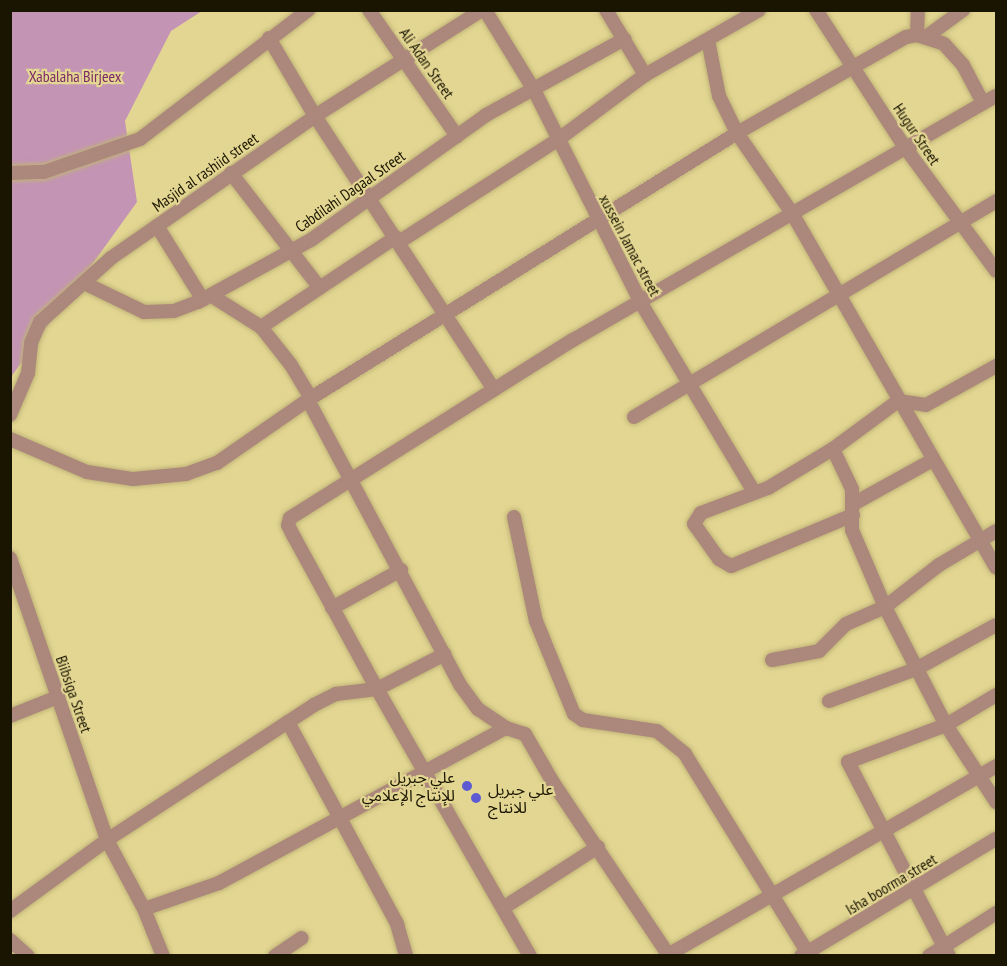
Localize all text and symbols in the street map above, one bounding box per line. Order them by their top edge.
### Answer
street label: Ali Adan Street [395,24,459,102]
park label: Xabalaha Birjeex [29,66,121,86]
street label: Hugur Street [889,100,945,168]
street label: Masjid al rashiid street [148,128,262,216]
street label: Cabdilahi Dagaal Street [291,146,409,236]
street label: xussein Jamac street [595,191,665,299]
street label: Biibsiga Street [52,653,96,735]
place label: علي جبريل للإنتاج الإعلامي [362,767,455,805]
marker: علي جبريل للإنتاج الإعلامي [460,779,474,793]
place label: علي جبريل للانتاج [488,779,553,817]
marker: علي جبريل للانتاج [469,791,483,805]
street label: Isha boorma street [842,849,940,919]

